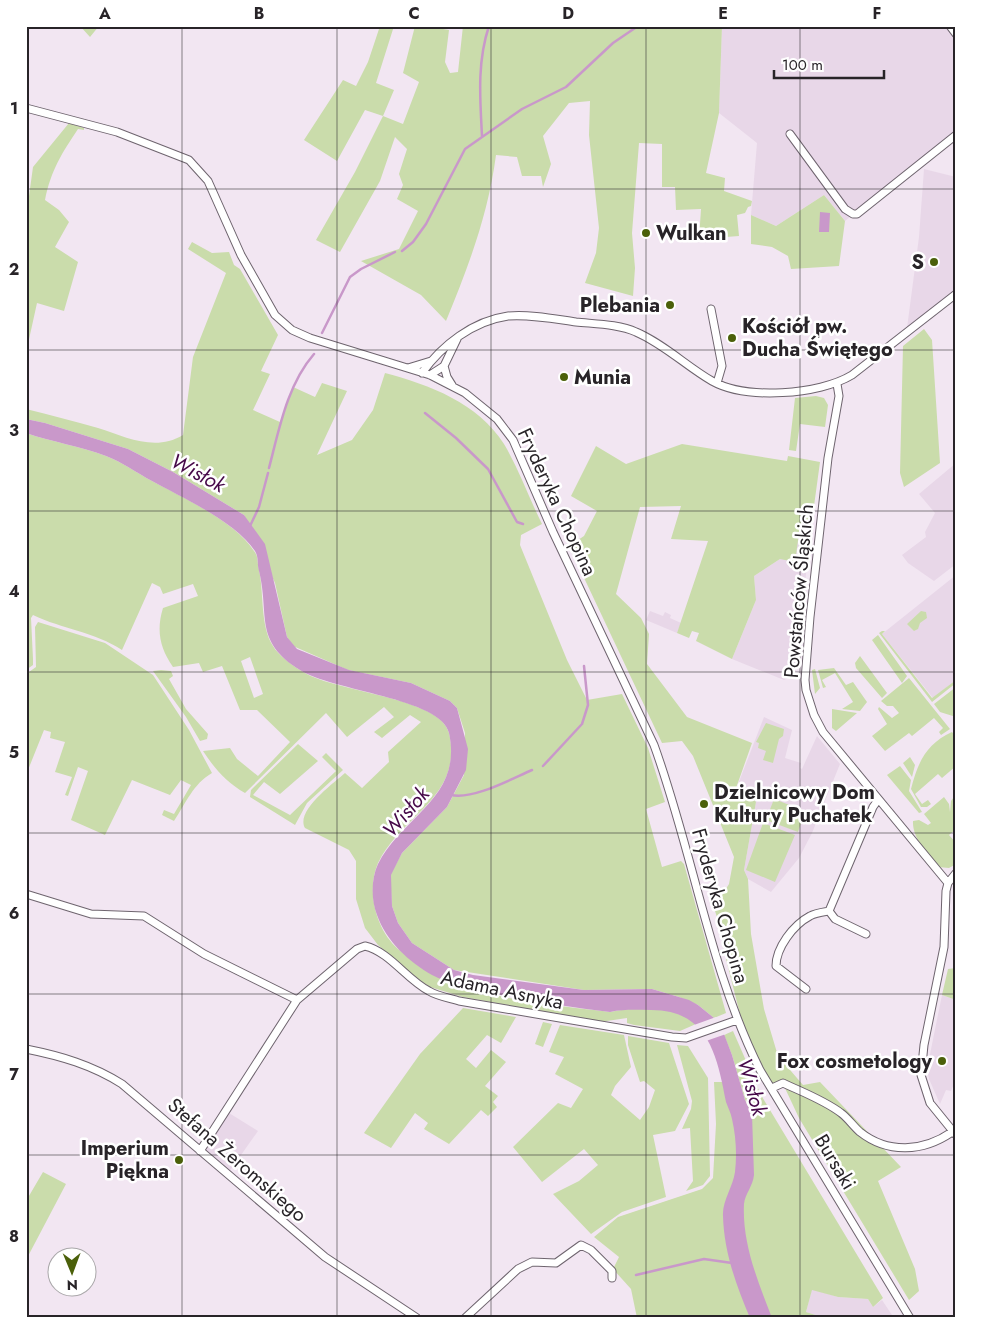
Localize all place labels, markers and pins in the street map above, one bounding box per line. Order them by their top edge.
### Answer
place label: Wulkan [656,219,727,248]
marker: Wulkan [640,227,652,239]
place label: S [912,248,924,277]
marker: S [928,256,940,268]
place label: Plebania [580,291,660,320]
marker: Plebania [664,299,676,311]
place label: Kościół pw. Ducha Świętego [742,312,893,364]
marker: Kościół pw. Ducha Świętego [726,332,738,344]
place label: Munia [574,363,631,392]
marker: Munia [558,371,570,383]
place label: Dzielnicowy Dom Kultury Puchatek [714,778,875,830]
marker: Dzielnicowy Dom Kultury Puchatek [698,798,710,810]
place label: Fox cosmetology [777,1047,933,1076]
marker: Fox cosmetology [936,1055,948,1067]
place label: Imperium Piękna [81,1134,169,1186]
marker: Imperium Piękna [173,1154,185,1166]

